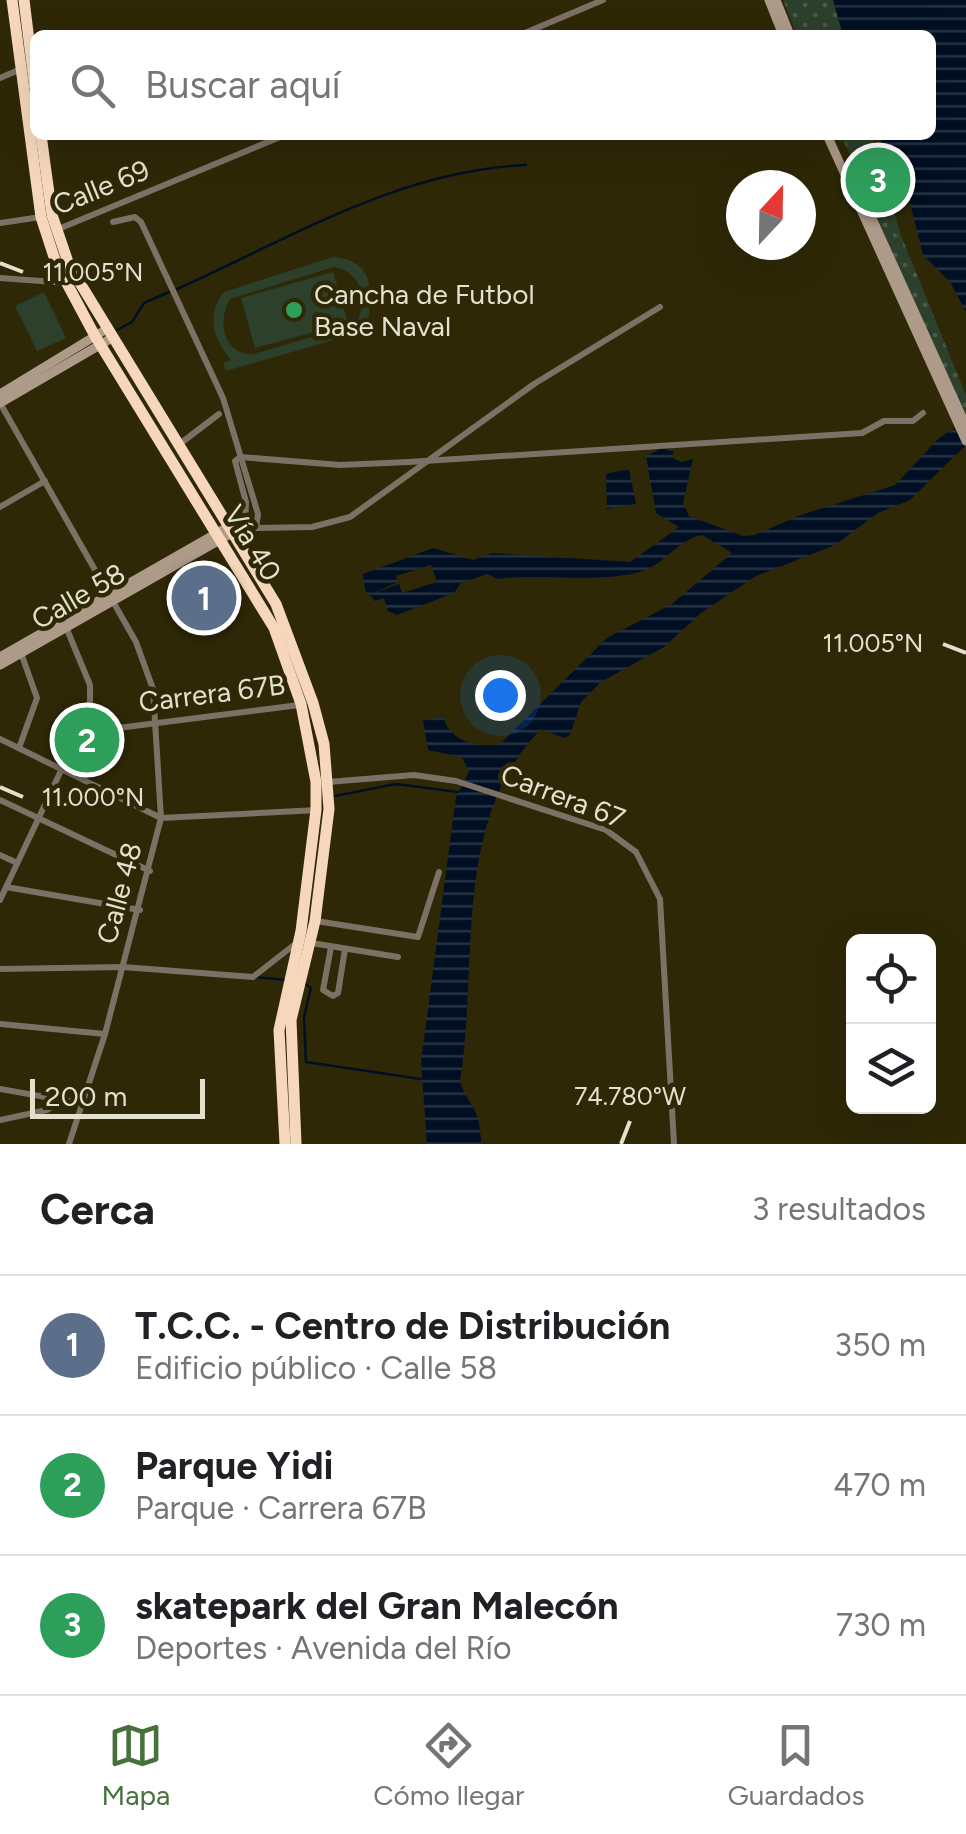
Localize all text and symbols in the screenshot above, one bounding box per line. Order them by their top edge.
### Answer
search box [30,30,936,140]
icon: search [65,58,120,113]
text: Buscar aquí [145,62,341,108]
pin: 3 [846,142,910,218]
street label: Calle 69 [48,152,154,222]
north arrow [726,170,816,260]
text: 11.005°N [43,257,143,287]
place label: Cancha de Futbol Base Naval [314,277,535,343]
marker: Cancha de Futbol Base Naval [283,299,305,321]
street label: Vía 40 [217,499,289,587]
street label: Calle 58 [25,556,131,636]
pin: 1 [172,560,236,636]
text: 11.005°N [823,628,923,658]
street label: Carrera 67B [137,667,287,719]
your location [475,670,526,721]
pin: 2 [54,702,120,778]
street label: Carrera 67 [496,757,630,835]
text: 11.000°N [42,782,144,812]
street label: Calle 48 [89,839,149,947]
map controls [846,934,936,1114]
button: locate [846,934,936,1024]
button: layers [846,1024,936,1114]
scale bar [30,1074,205,1118]
text: 200 m [45,1079,127,1113]
text: 74.780°W [574,1081,686,1111]
text: Cerca [40,1184,155,1235]
text: 3 resultados [752,1190,926,1228]
text: T.C.C. - Centro de Distribución [135,1303,670,1349]
text: 1 [66,1326,79,1364]
text: 350 m [835,1326,926,1364]
text: Edificio público · Calle 58 [135,1349,497,1387]
text: Parque Yidi [135,1443,333,1489]
text: 2 [63,1466,82,1504]
text: 470 m [833,1466,926,1504]
text: Parque · Carrera 67B [135,1489,427,1527]
text: skatepark del Gran Malecón [135,1583,619,1629]
text: 3 [64,1606,81,1644]
text: 730 m [836,1606,926,1644]
text: Deportes · Avenida del Río [135,1629,512,1667]
tab: Mapa [101,1718,170,1812]
tab: Cómo llegar [373,1718,524,1812]
tab: Guardados [727,1718,865,1812]

